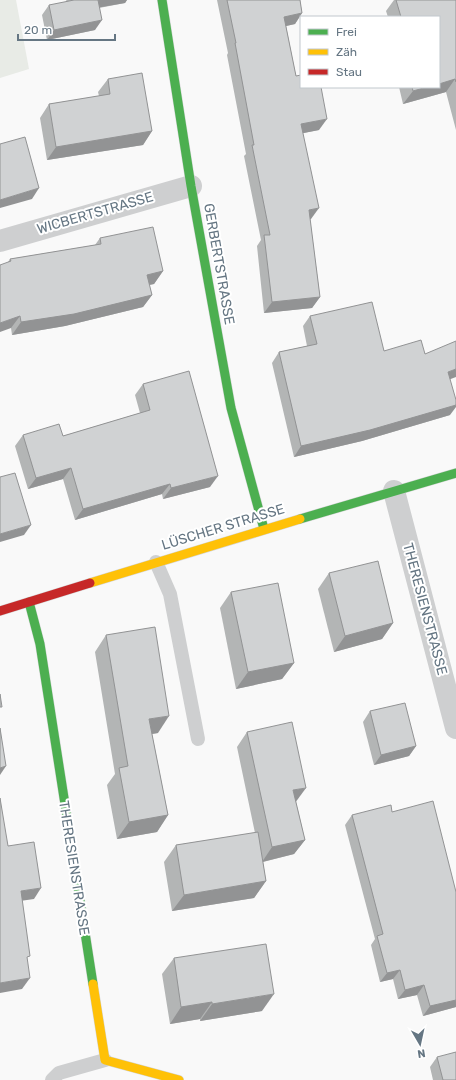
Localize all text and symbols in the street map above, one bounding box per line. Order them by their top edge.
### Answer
scale bar [18,16,115,42]
legend [300,16,440,88]
text: 20 m [24,23,52,37]
text: Frei [336,25,357,39]
text: Zäh [336,45,357,59]
text: Stau [336,65,362,79]
street label: WICBERTSTRASSE [35,188,155,238]
street label: GERBERTSTRASSE [200,202,238,326]
street label: LÜSCHER STRASSE [160,500,286,554]
street label: THERESIENSTRASSE [399,541,451,677]
street label: THERESIENSTRASSE [55,800,93,936]
north arrow [400,1024,440,1064]
text: N [416,1046,426,1060]

